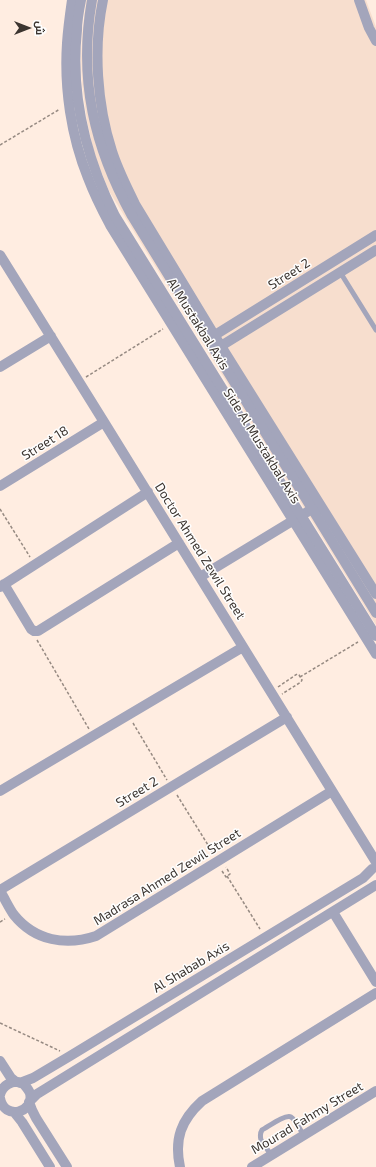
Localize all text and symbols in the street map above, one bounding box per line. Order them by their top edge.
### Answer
north arrow [8,8,48,48]
text: ش [34,21,47,35]
street label: Street 2 [265,255,313,293]
street label: Al Mustakbal Axis [164,275,232,373]
street label: Side Al Mustakbal Axis [220,386,304,506]
street label: Street 18 [19,423,71,463]
street label: Doctor Ahmed Zewil Street [151,480,249,622]
street label: Street 2 [113,773,161,811]
street label: Madrasa Ahmed Zewil Street [91,825,243,929]
street label: Al Shabab Axis [150,938,232,996]
street label: Mourad Fahmy Street [248,1078,366,1158]

